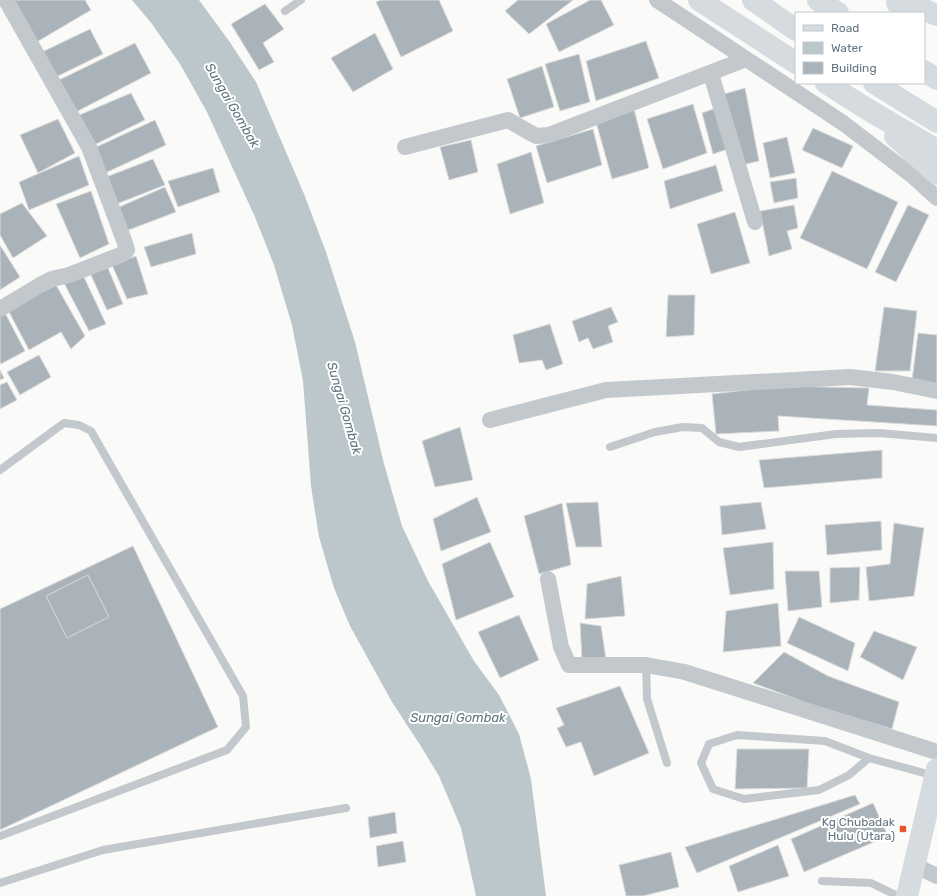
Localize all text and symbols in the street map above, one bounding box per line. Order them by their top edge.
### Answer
legend [795,12,925,84]
text: Road [831,21,859,35]
text: Water [831,41,863,55]
water label: Sungai Gombak [201,60,263,151]
text: Building [831,61,877,75]
water label: Sungai Gombak [323,360,365,457]
water label: Sungai Gombak [410,710,506,726]
place label: Kg Chubadak Hulu (Utara) [822,815,896,843]
marker: Kg Chubadak Hulu (Utara) [898,824,908,834]

